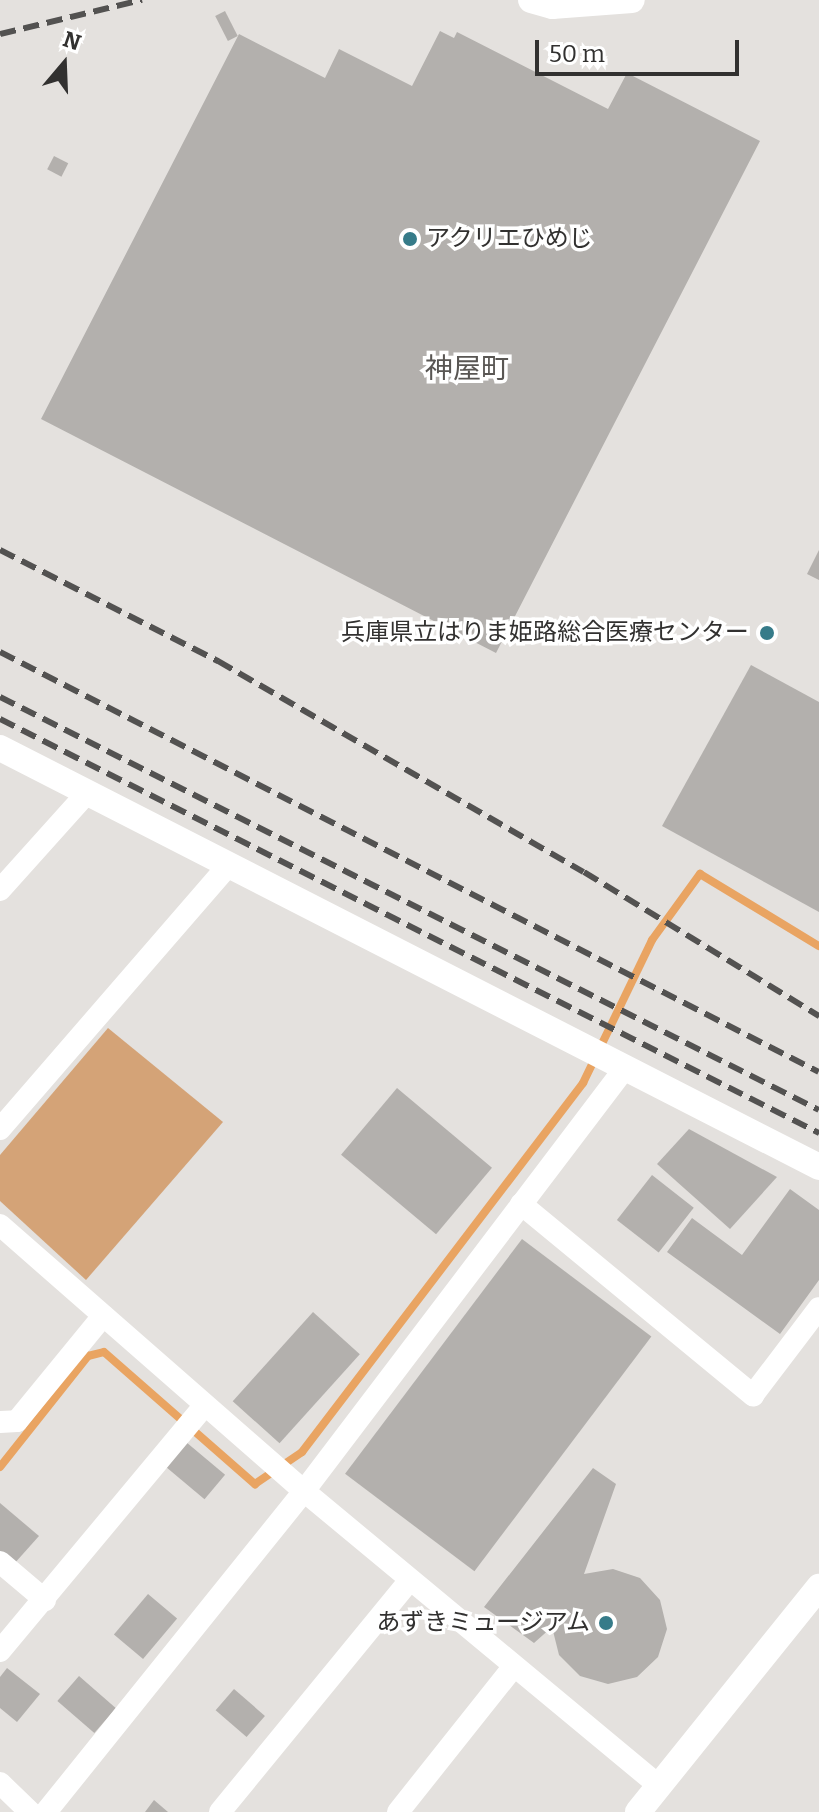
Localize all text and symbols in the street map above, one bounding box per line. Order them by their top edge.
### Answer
north arrow [24,24,104,104]
scale bar [539,24,743,74]
text: N [60,25,84,56]
text: 50 m [549,40,605,68]
place label: アクリエひめじ [426,225,594,253]
marker: アクリエひめじ [401,230,419,248]
district label: 神屋町 [425,352,509,386]
place label: 兵庫県立はりま姫路総合医療センター [341,619,749,647]
marker: 兵庫県立はりま姫路総合医療センター [756,622,778,644]
place label: あずきミュージアム [374,1609,590,1637]
marker: あずきミュージアム [597,1614,615,1632]

